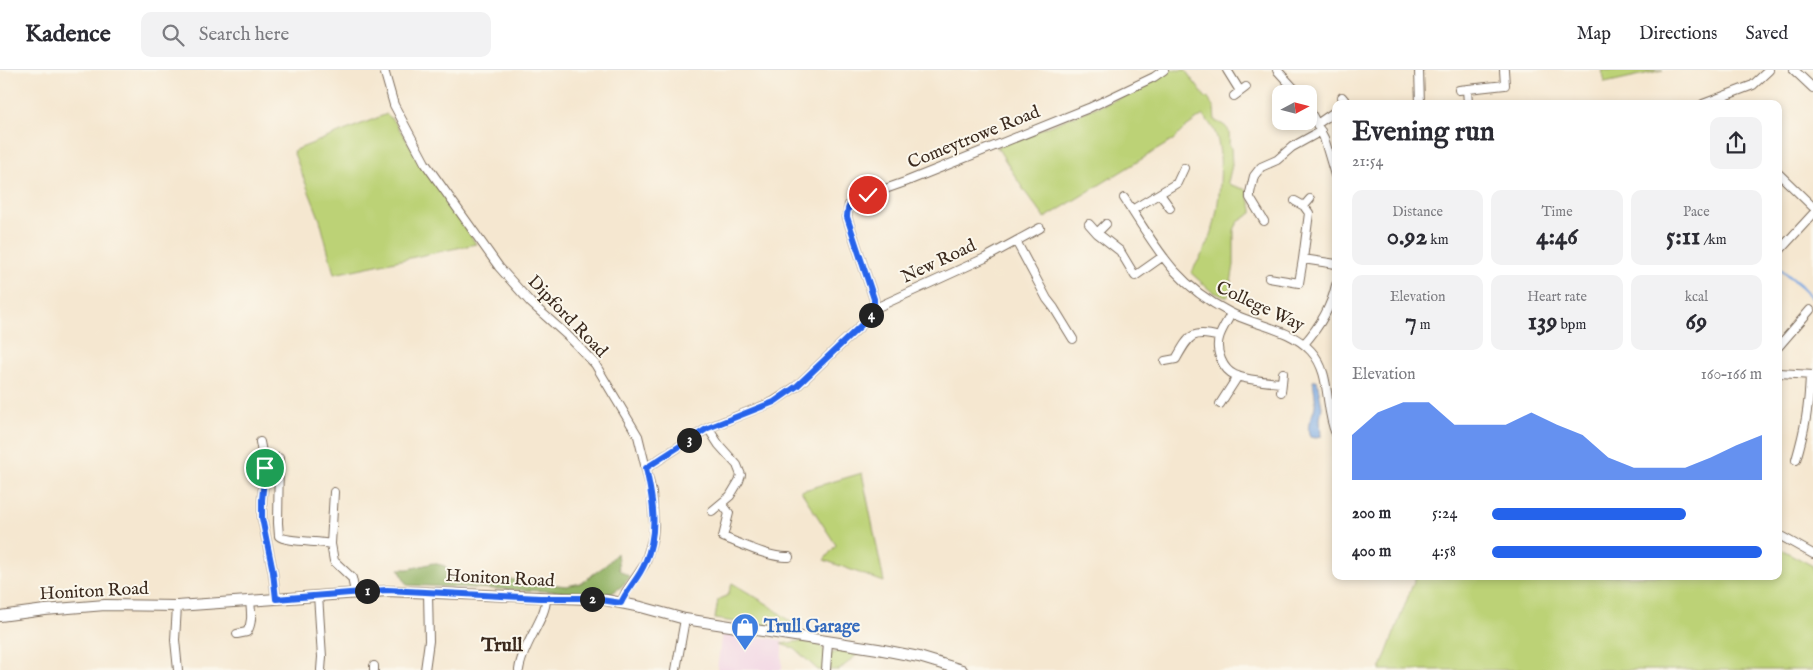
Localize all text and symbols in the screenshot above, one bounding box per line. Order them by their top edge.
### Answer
search box [141,12,491,57]
text: Kadence [25,19,111,50]
icon: search [159,21,187,49]
text: Search here [199,23,289,47]
text: Map [1577,23,1611,46]
text: Directions [1639,23,1717,46]
text: Saved [1745,23,1788,46]
north arrow [1272,85,1318,130]
map controls [1272,85,1317,130]
street label: Comeytrowe Road [905,101,1044,175]
text: Evening run [1352,115,1495,150]
button: share [1710,117,1762,169]
text: 21:54 [1352,152,1383,172]
pin [847,174,889,216]
icon: check [854,181,882,209]
text: Distance [1392,203,1443,221]
text: Time [1541,203,1573,221]
text: Pace [1683,203,1710,221]
text: 0.92 [1387,221,1427,253]
text: 4:46 [1536,221,1578,253]
text: 5:11 [1666,221,1700,253]
text: km [1427,231,1449,249]
text: /km [1700,231,1727,249]
street label: New Road [898,235,980,289]
street label: Dipford Road [522,271,612,363]
street label: College Way [1212,277,1308,338]
text: Elevation [1390,288,1445,306]
text: Heart rate [1527,288,1587,306]
text: kcal [1685,288,1708,306]
pin: 4 [858,302,884,328]
text: 4 [868,306,875,324]
text: 7 [1405,306,1417,338]
text: 139 [1528,306,1557,338]
text: 69 [1686,306,1707,338]
text: m [1417,316,1430,334]
text: bpm [1557,316,1586,334]
text: Elevation [1352,365,1415,385]
text: 160–166 m [1701,365,1762,385]
pin: 3 [676,428,702,452]
text: 3 [687,431,692,449]
pin [244,447,286,489]
icon: arrive [251,454,279,482]
text: 200 m [1352,504,1391,524]
text: 5:24 [1432,504,1457,524]
text: 400 m [1352,542,1391,562]
text: 4:58 [1432,542,1456,562]
street label: Honiton Road [445,565,555,593]
street label: Honiton Road [39,578,149,606]
pin: 1 [354,578,380,604]
text: 1 [365,582,370,600]
pin: 2 [580,586,604,612]
text: 2 [589,590,596,608]
shop icon: Trull Garage [730,612,760,651]
place label: Trull Garage [763,616,861,639]
district label: Trull [480,633,523,658]

